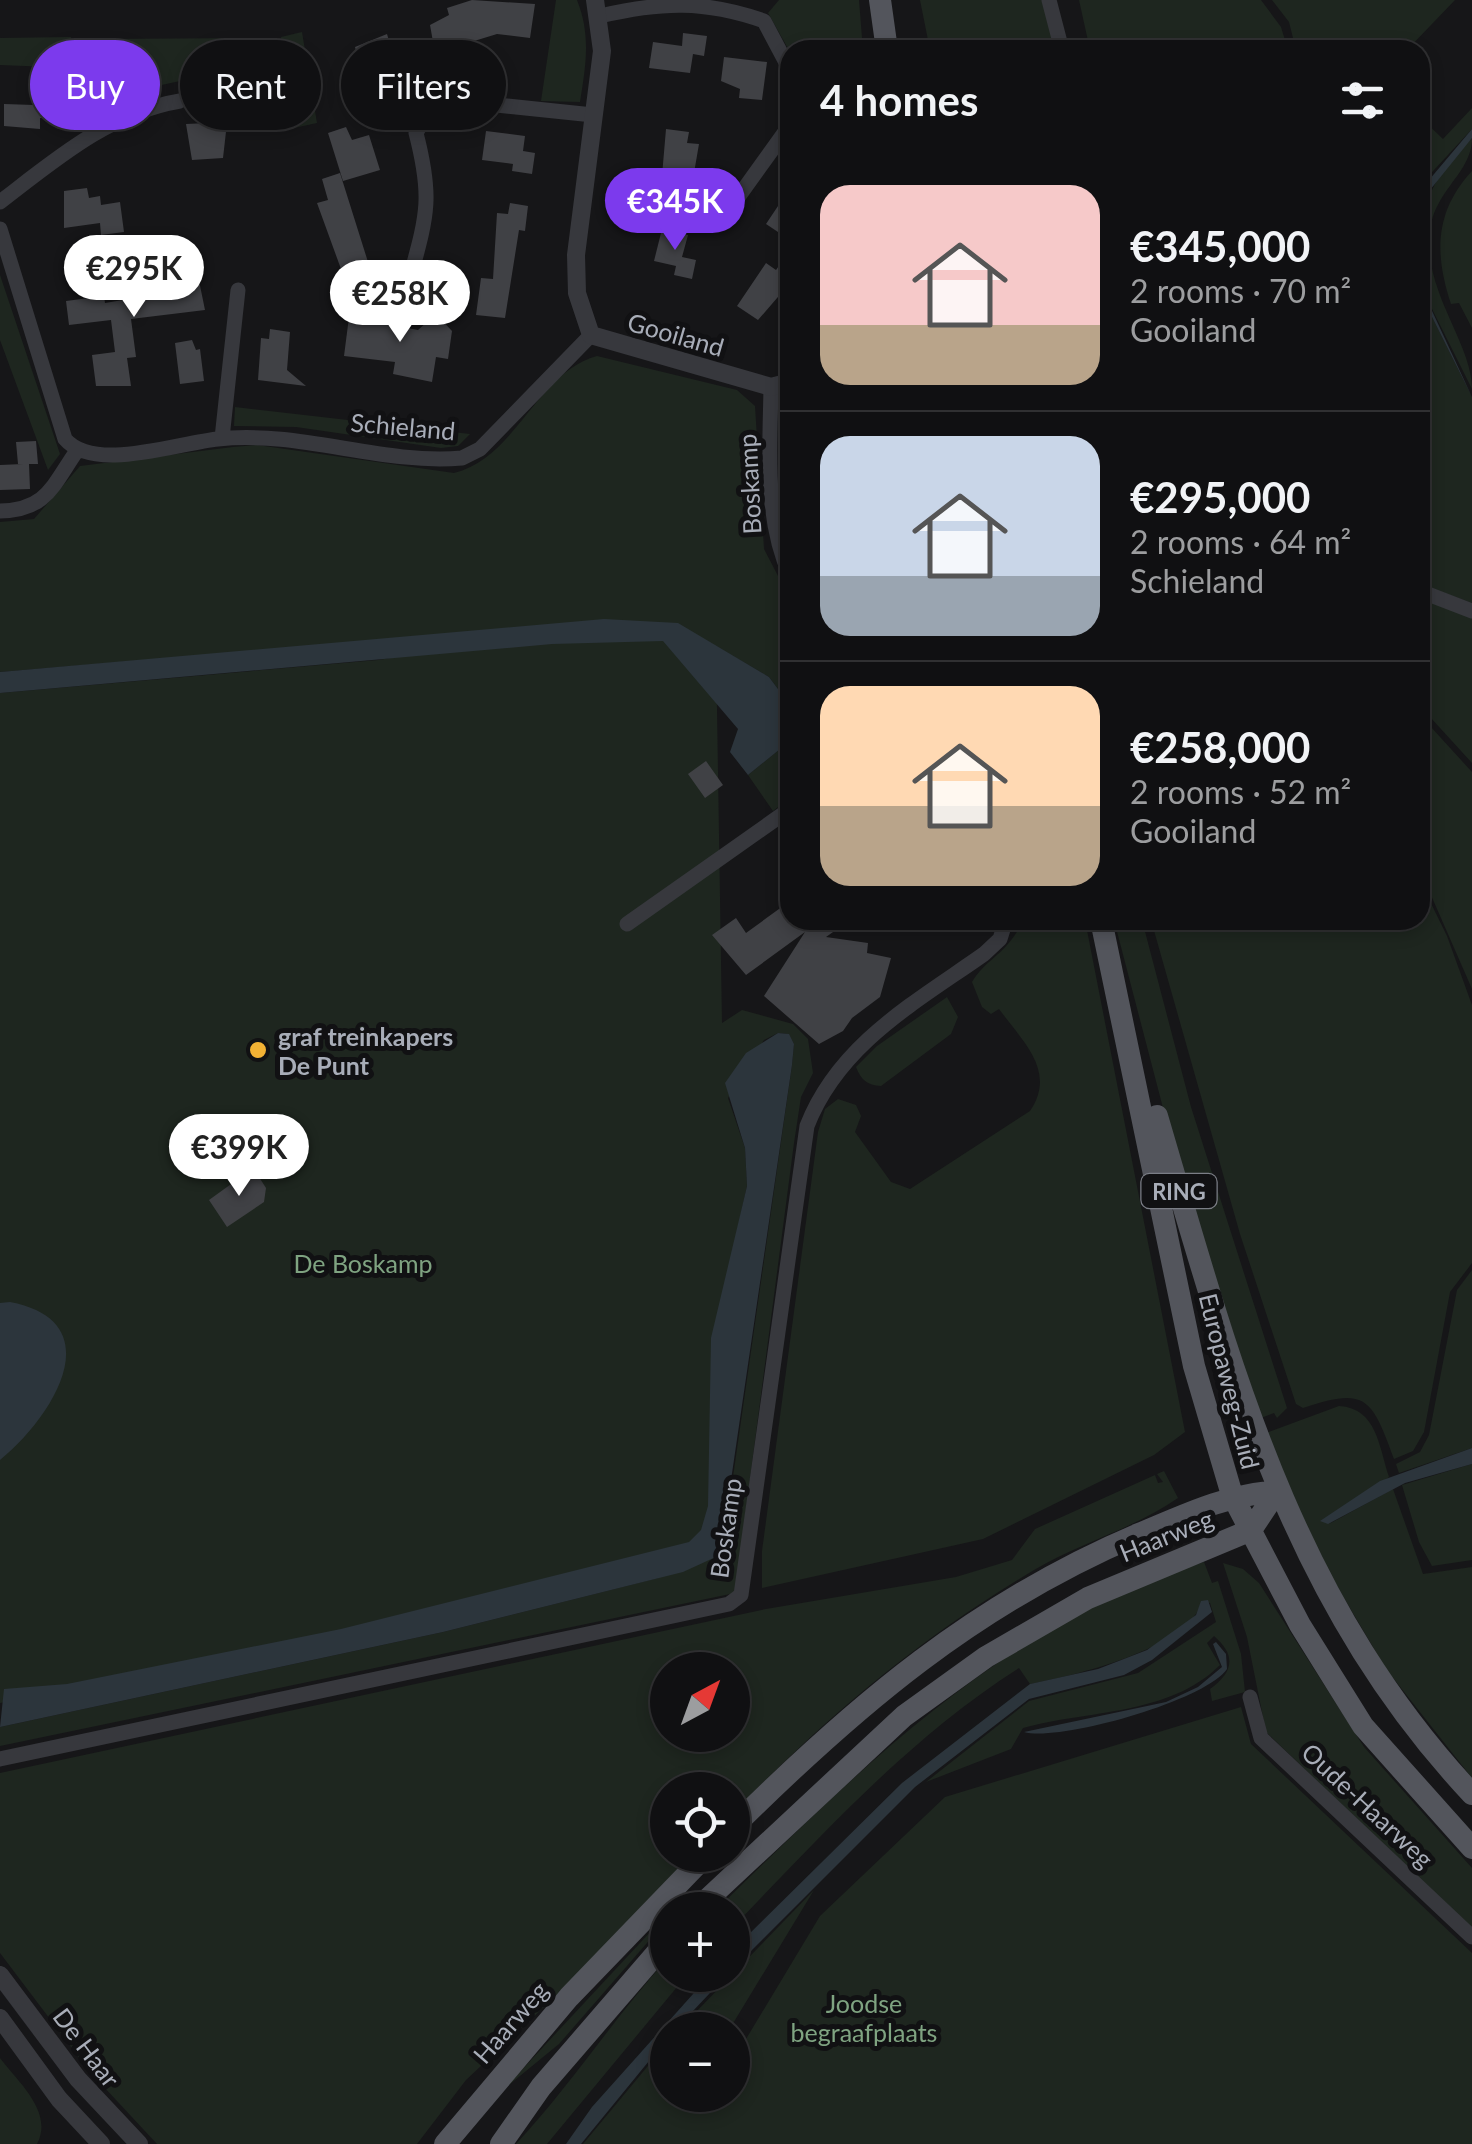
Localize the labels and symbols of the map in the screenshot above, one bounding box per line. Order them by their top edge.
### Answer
pin: €345K [605,168,745,253]
pin: €295K [64,235,204,320]
pin: €258K [330,260,470,345]
street label: Gooiland [624,306,728,362]
street label: Schieland [349,406,457,446]
street label: Boskamp [731,433,767,535]
place label: graf treinkapers De Punt [278,1021,453,1080]
marker: graf treinkapers De Punt [247,1039,269,1061]
pin: €399K [169,1114,309,1199]
road number: RING [1142,1174,1216,1208]
park label: De Boskamp [293,1248,433,1278]
street label: Europaweg-Zuid [1194,1290,1266,1472]
street label: Boskamp [703,1476,747,1580]
street label: Haarweg [1115,1503,1217,1567]
north arrow [650,1652,750,1752]
street label: Oude-Haarweg [1296,1737,1440,1873]
street label: Haarweg [466,1975,554,2069]
park label: Joodse begraafplaats [791,1988,937,2047]
street label: De Haar [48,2002,126,2092]

